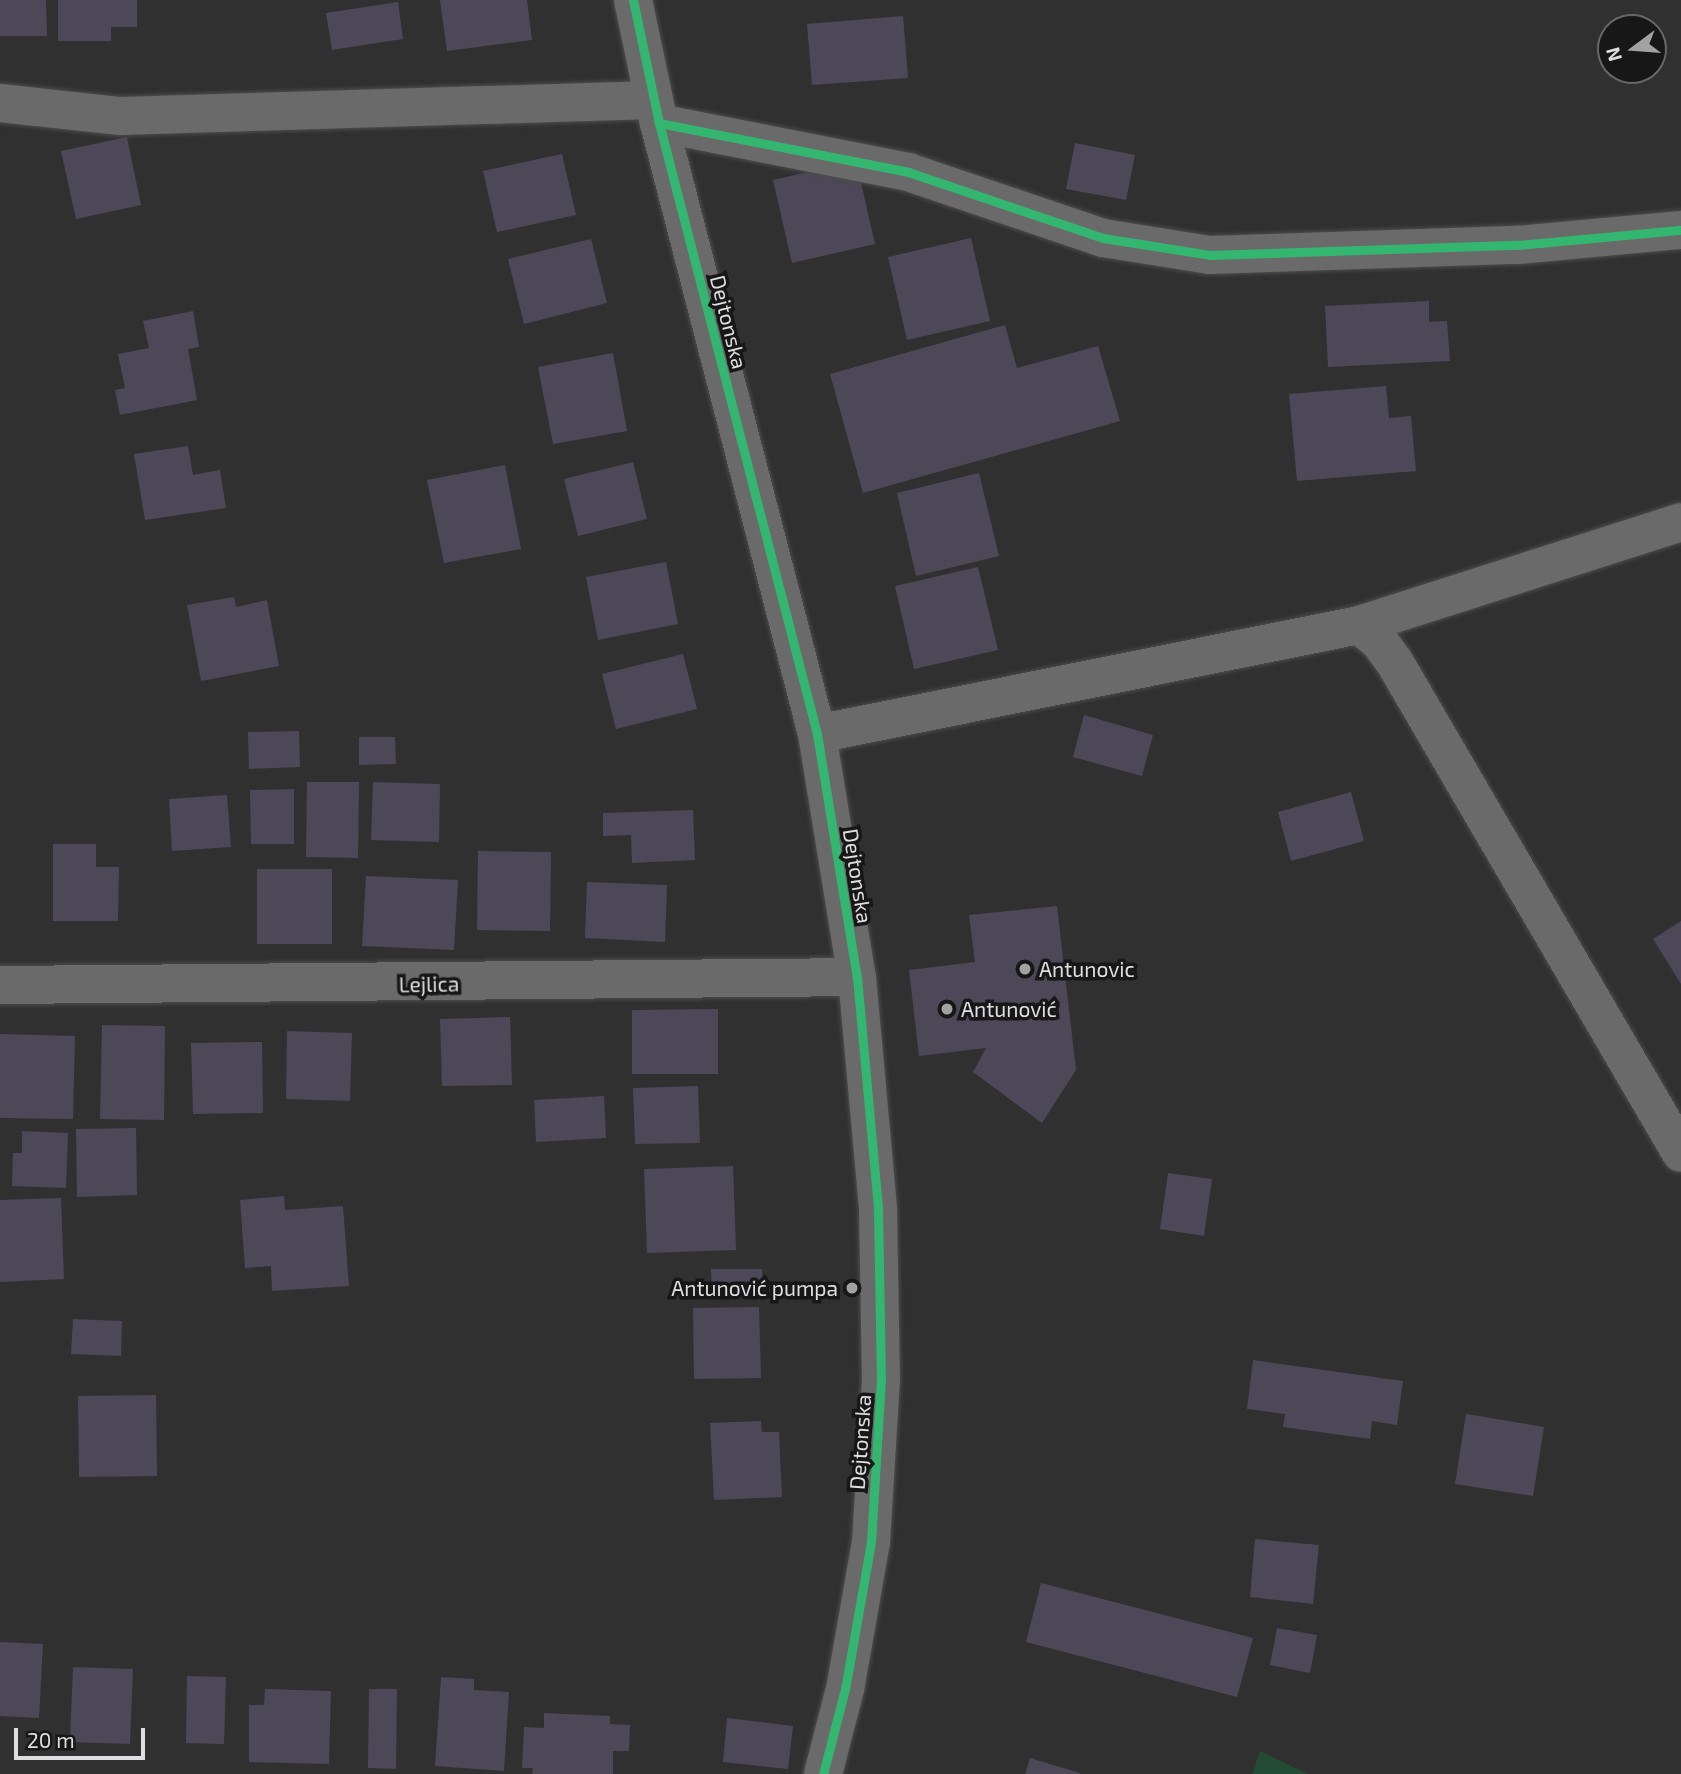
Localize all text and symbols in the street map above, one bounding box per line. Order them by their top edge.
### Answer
north arrow [1597,14,1667,84]
text: N [1600,45,1626,64]
street label: Dejtonska [705,273,753,371]
street label: Dejtonska [838,827,878,925]
place label: Antunovic [1039,956,1135,982]
marker: Antunovic [1017,961,1033,977]
street label: Lejlica [399,971,459,997]
place label: Antunović [961,996,1057,1022]
marker: Antunović [939,1001,955,1017]
place label: Antunović pumpa [671,1275,838,1301]
marker: Antunović pumpa [844,1280,860,1296]
street label: Dejtonska [844,1393,876,1491]
scale bar [18,1714,149,1758]
text: 20 m [27,1727,75,1752]

